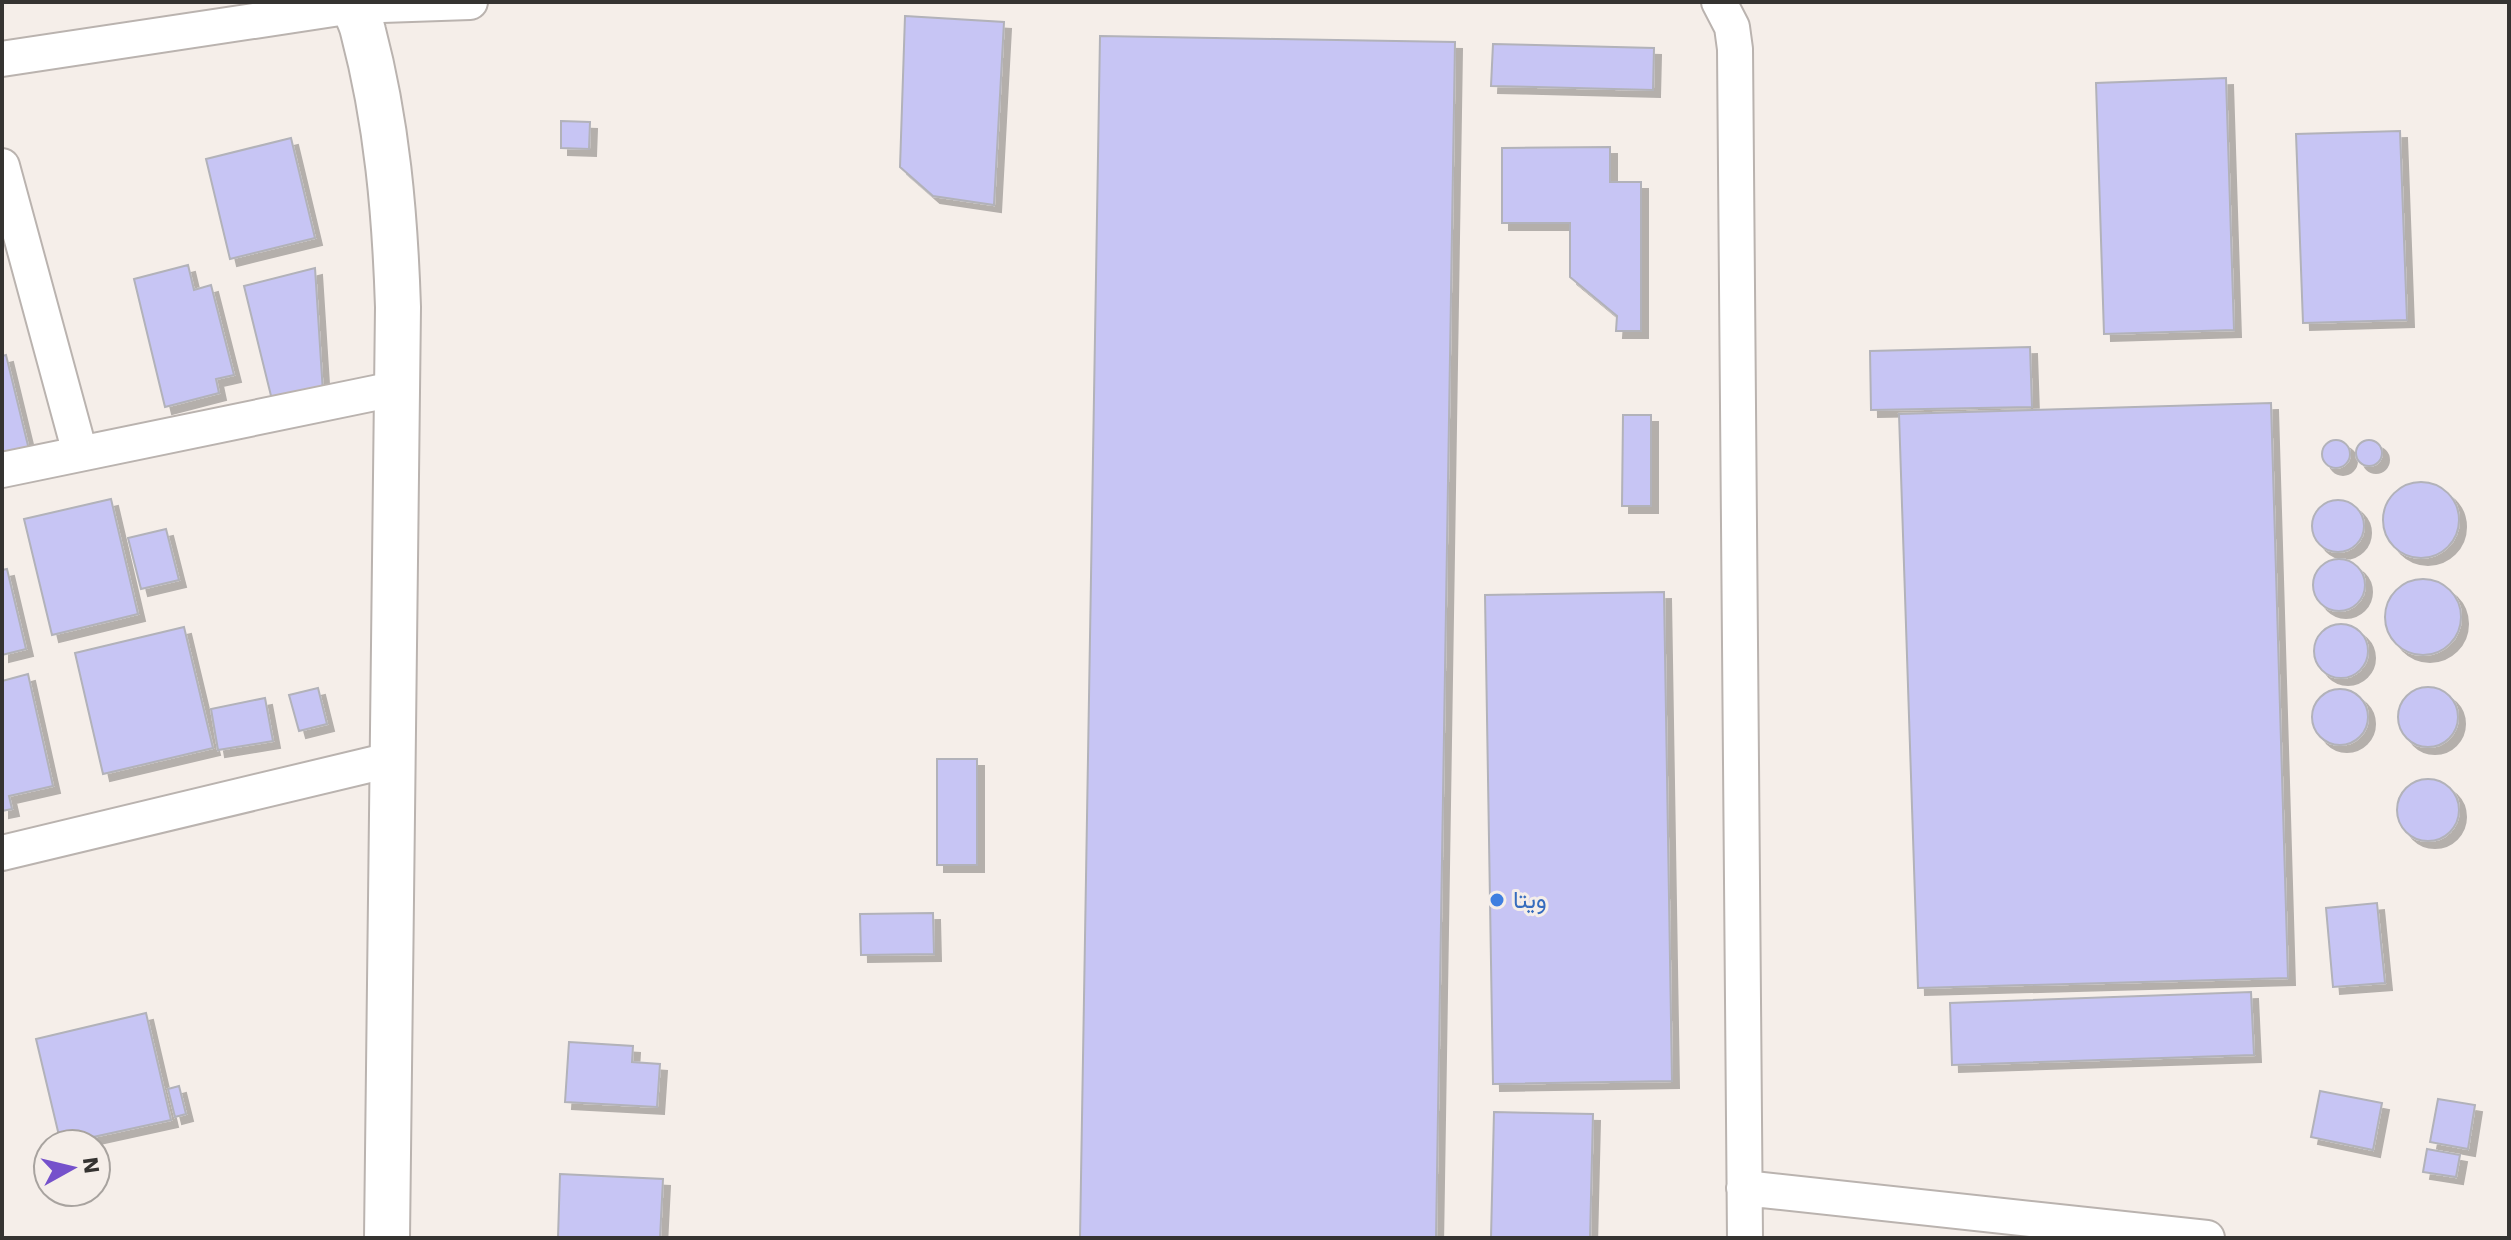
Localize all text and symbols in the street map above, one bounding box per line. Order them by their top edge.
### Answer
place label: ويتا [1513,886,1547,915]
marker: ويتا [1488,891,1506,909]
north arrow [32,1128,112,1208]
text: N [78,1155,105,1175]

